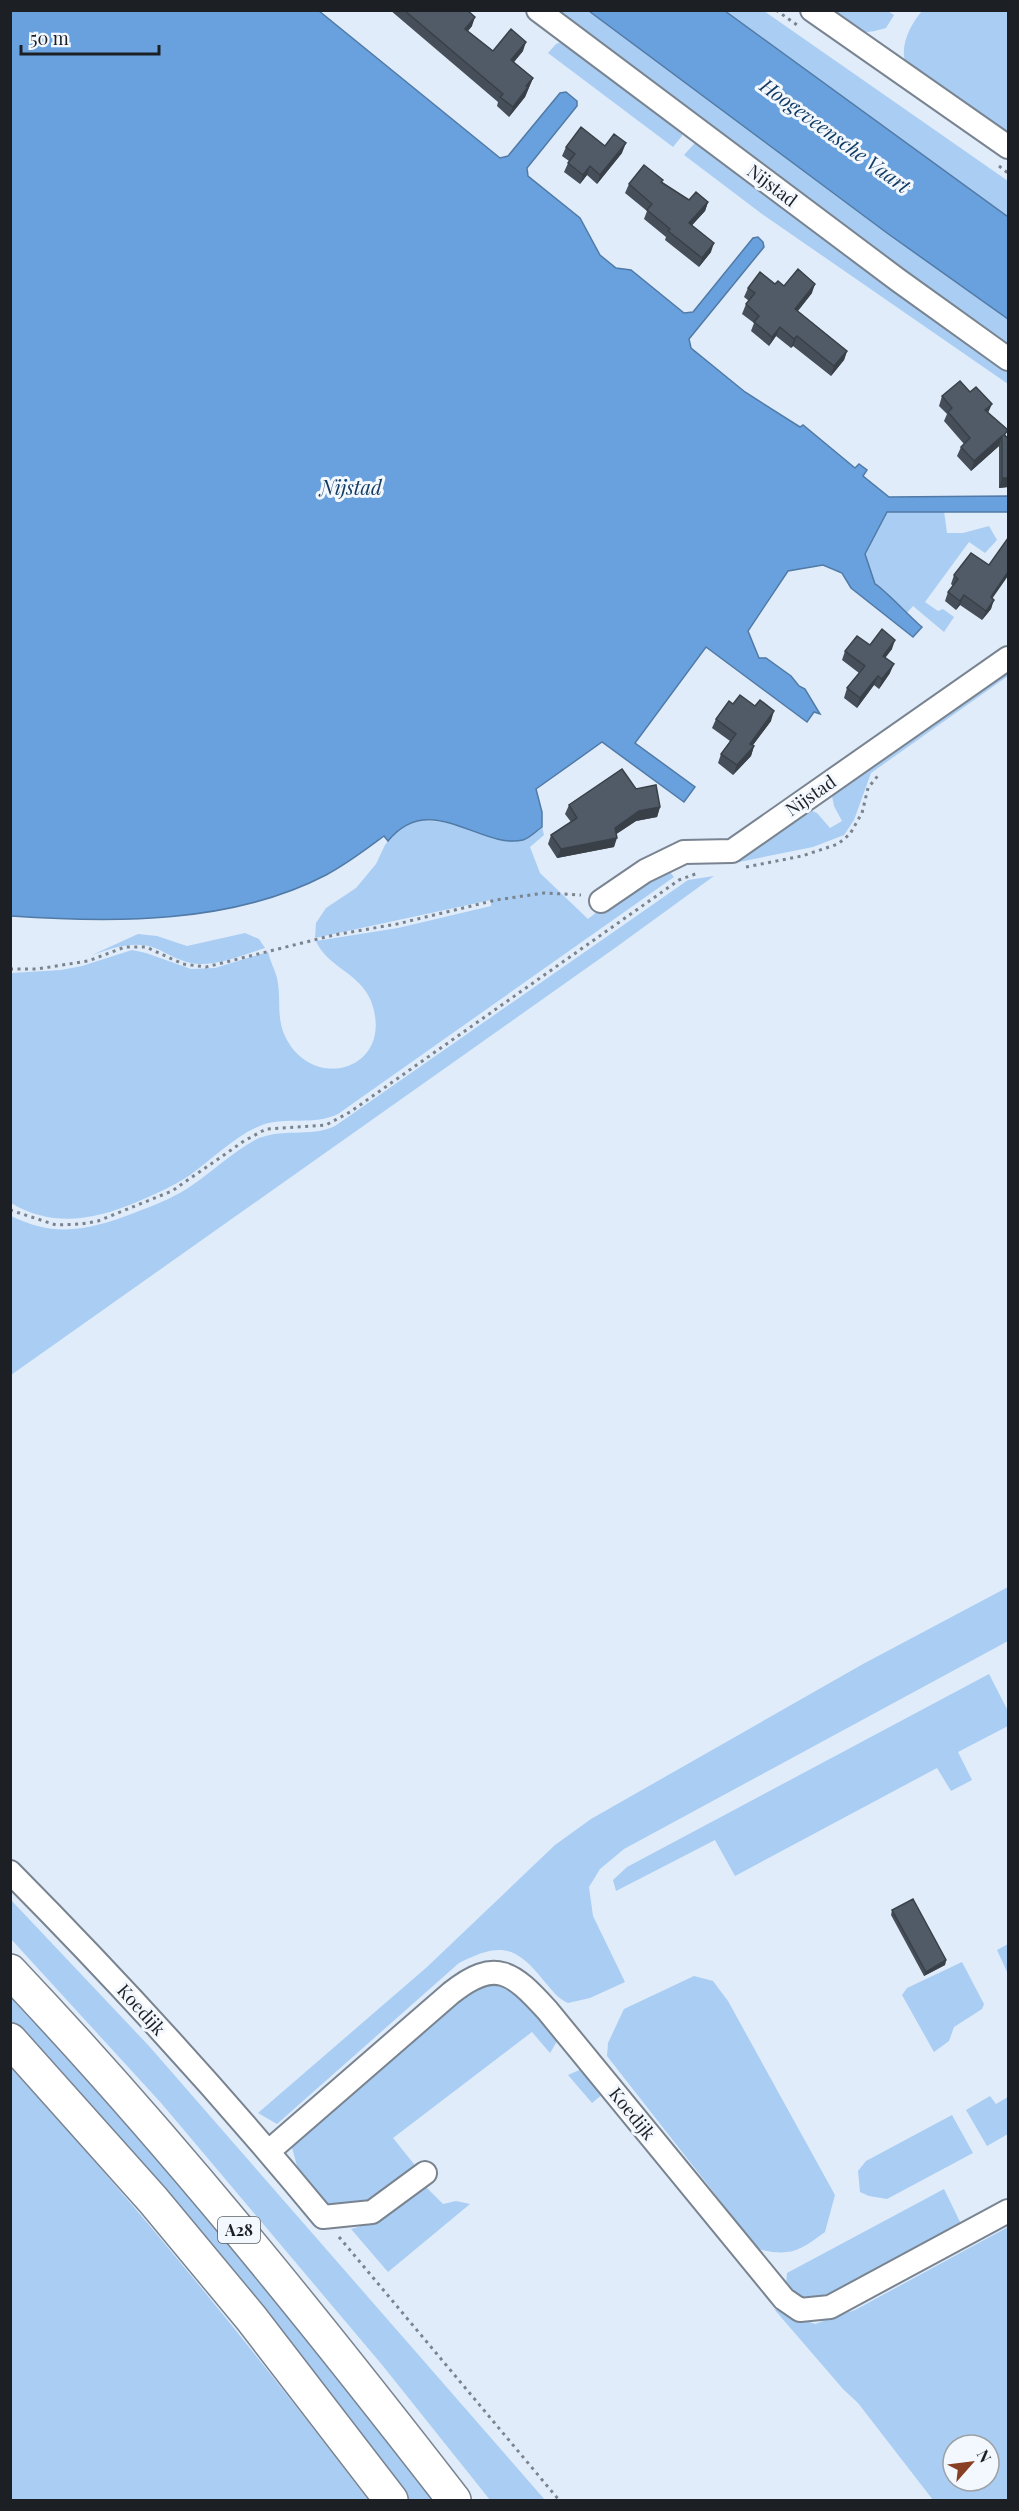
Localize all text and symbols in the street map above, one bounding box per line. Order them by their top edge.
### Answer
scale bar [21,18,159,56]
text: 50 m [30,26,69,50]
water label: Hoogeveensche Vaart [755,71,917,199]
street label: Nijstad [743,159,803,212]
water label: Nijstad [318,473,383,500]
street label: Nijstad [780,769,841,821]
street label: Koedijk [112,1979,171,2040]
street label: Koedijk [604,2082,661,2145]
road number: A28 [218,2217,260,2243]
north arrow [941,2433,1001,2493]
text: N [973,2446,997,2466]

